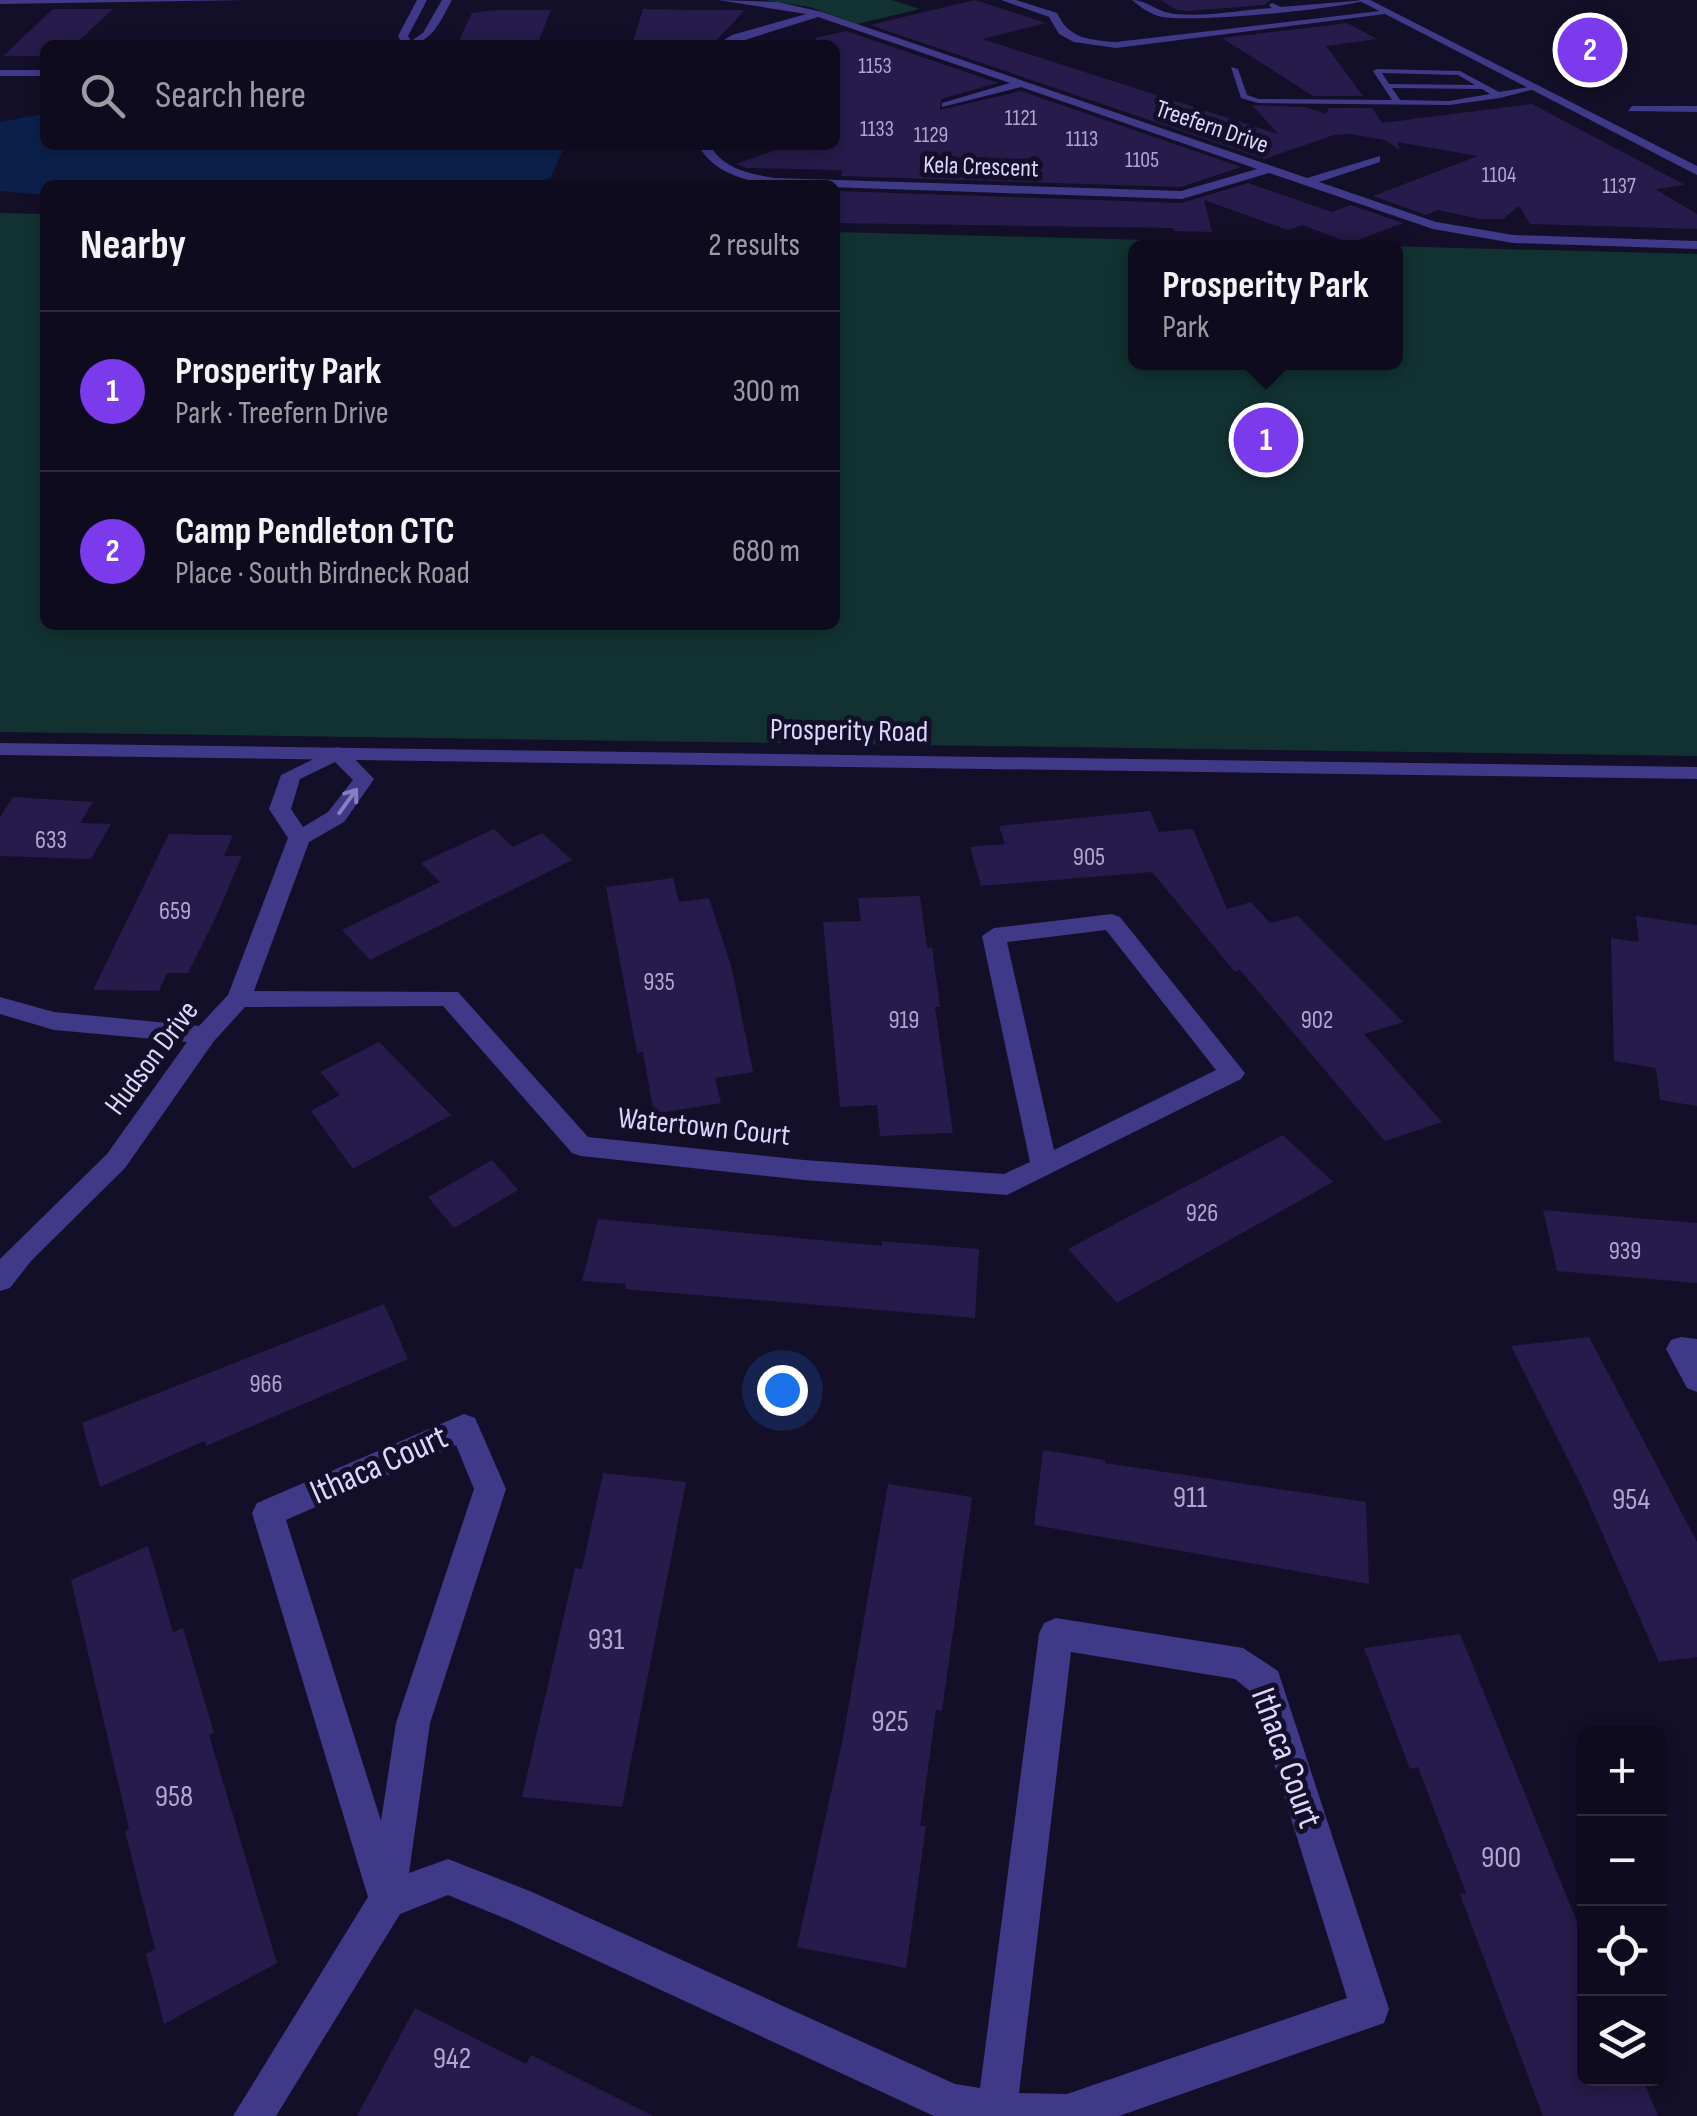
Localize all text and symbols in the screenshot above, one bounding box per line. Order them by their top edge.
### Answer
pin: 2 [1558,12,1622,88]
search box [40,40,840,150]
house number: 1153 [858,53,892,80]
icon: search [75,68,130,123]
text: Search here [155,73,306,118]
street label: Treefern Drive [1151,93,1273,161]
house number: 1121 [1005,105,1038,132]
house number: 1133 [860,116,894,143]
house number: 1129 [914,122,948,149]
house number: 1113 [1066,126,1098,153]
house number: 1105 [1125,147,1159,174]
street label: Kela Crescent [923,149,1039,185]
house number: 1104 [1482,162,1516,189]
house number: 1137 [1602,173,1636,200]
text: Nearby [80,220,186,271]
text: 2 results [708,226,800,265]
popup [1128,240,1403,370]
text: Prosperity Park [1162,263,1369,308]
text: Park [1162,308,1209,347]
text: Prosperity Park [175,349,381,394]
text: 1 [106,372,119,411]
text: 300 m [732,372,800,411]
text: Park · Treefern Drive [175,394,389,433]
pin: 1 [1234,402,1298,478]
text: Camp Pendleton CTC [175,509,455,554]
text: 2 [105,532,120,571]
text: 680 m [732,532,800,571]
text: Place · South Birdneck Road [175,554,470,593]
street label: Prosperity Road [770,712,928,750]
one-way arrow [337,788,358,815]
house number: 633 [35,825,67,856]
house number: 905 [1073,842,1105,873]
house number: 659 [159,896,191,927]
house number: 935 [643,967,675,998]
street label: Hudson Drive [97,994,207,1122]
house number: 919 [889,1005,919,1036]
house number: 902 [1301,1005,1333,1036]
street label: Watertown Court [616,1100,792,1154]
house number: 926 [1186,1198,1218,1229]
house number: 939 [1609,1236,1641,1267]
your location [757,1365,808,1416]
house number: 966 [250,1369,282,1400]
street label: Ithaca Court [304,1416,454,1514]
house number: 911 [1173,1480,1208,1516]
house number: 954 [1612,1482,1650,1518]
house number: 931 [588,1622,625,1658]
street label: Ithaca Court [1241,1682,1331,1834]
house number: 925 [871,1704,909,1740]
map controls [1577,1726,1667,2086]
button: + [1577,1726,1667,1816]
house number: 958 [155,1779,193,1815]
button: − [1577,1816,1667,1906]
house number: 900 [1481,1840,1521,1876]
button: locate [1577,1906,1667,1996]
button: layers [1577,1996,1667,2086]
house number: 942 [433,2041,471,2077]

